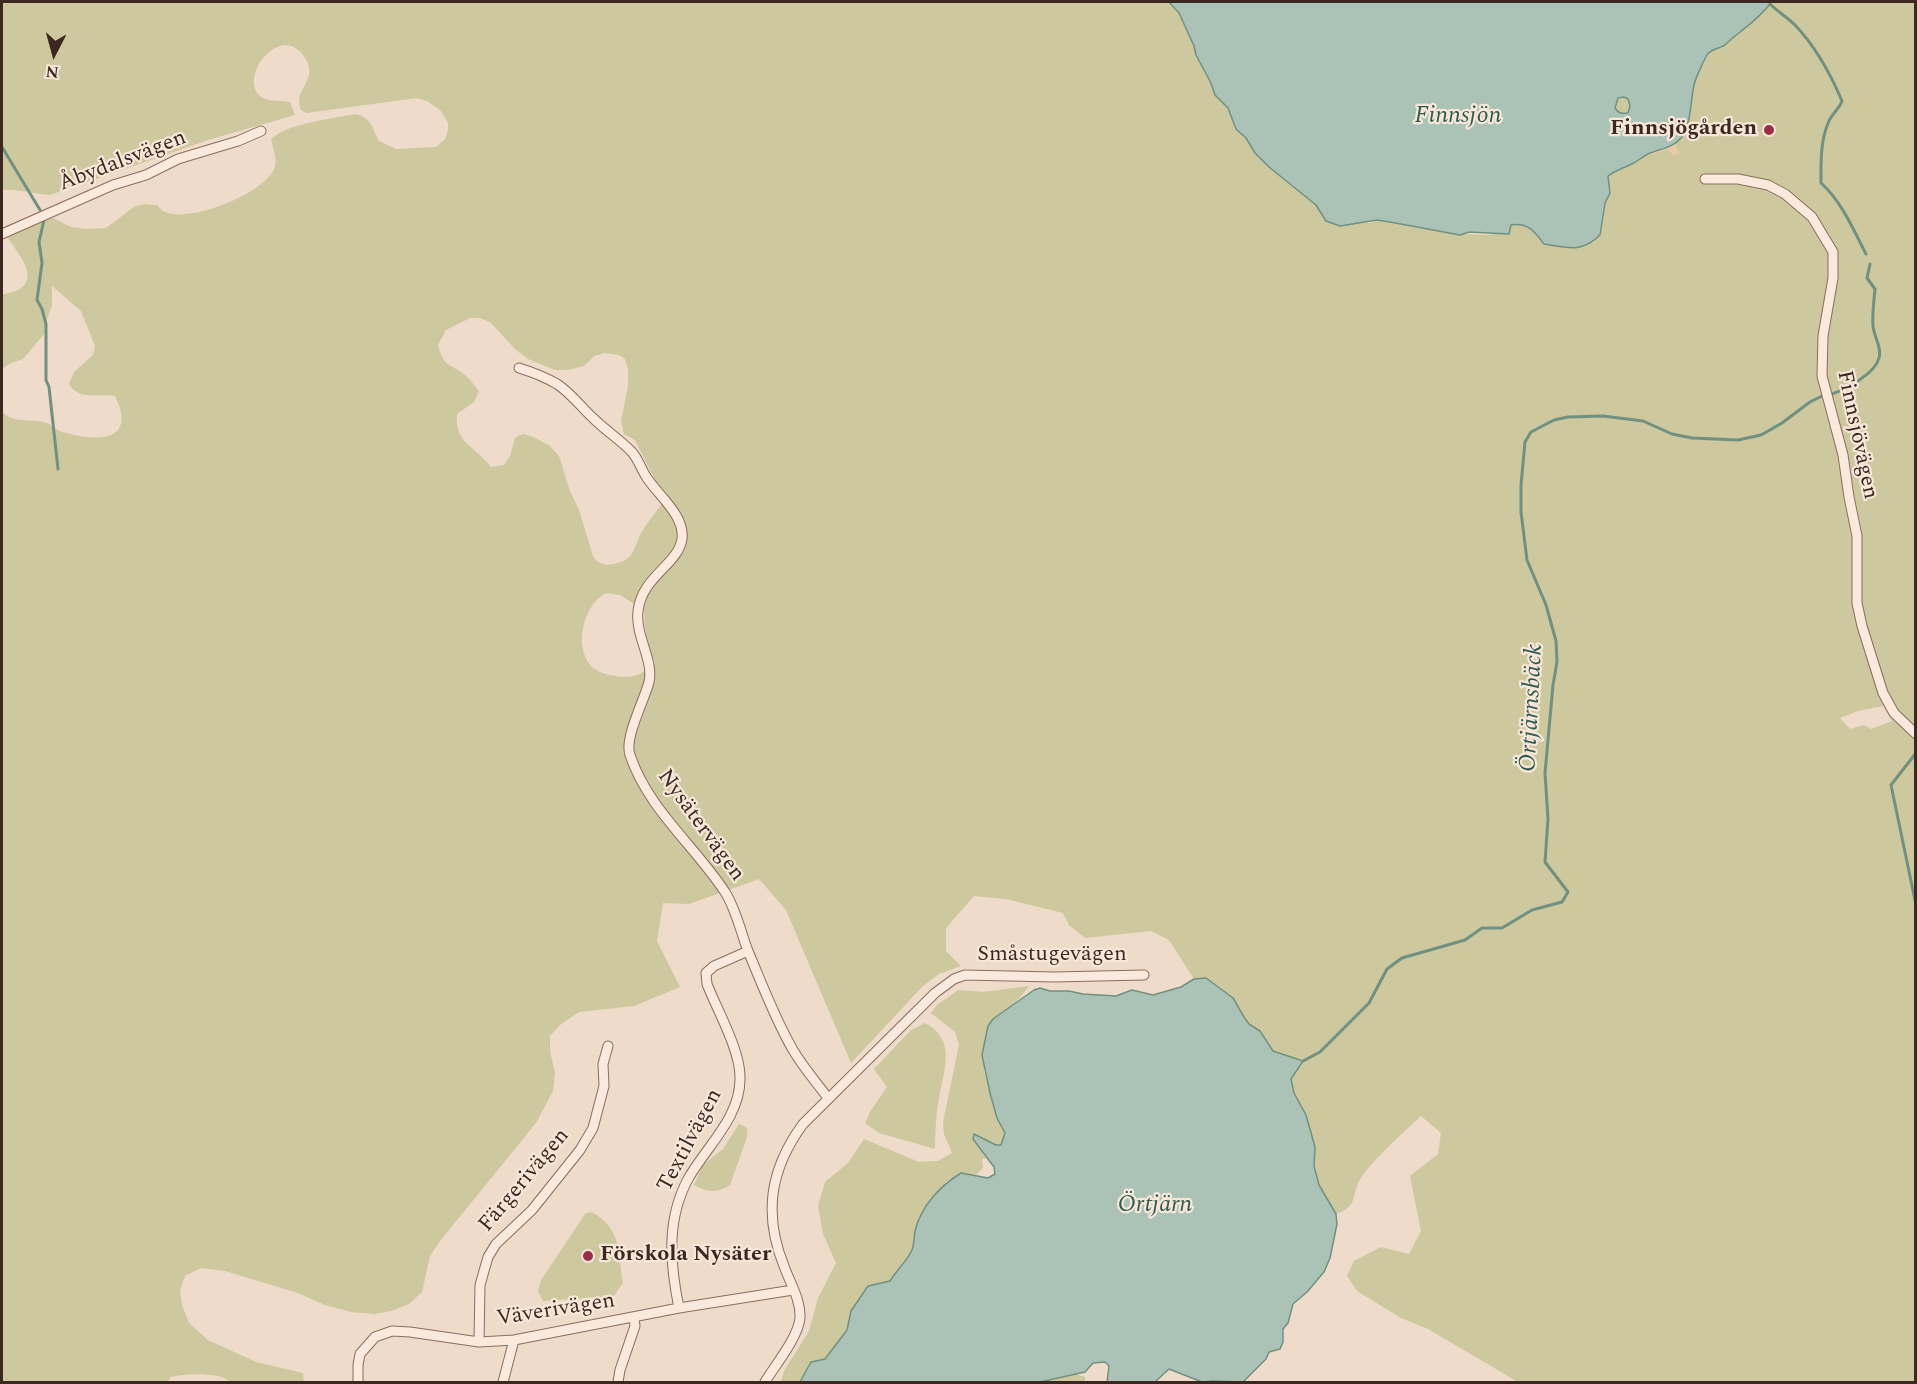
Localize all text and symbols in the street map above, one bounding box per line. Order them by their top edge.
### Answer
north arrow [24,24,84,84]
text: N [44,59,60,85]
water label: Finnsjön [1415,103,1501,131]
place label: Finnsjögården [1610,117,1757,143]
marker: Finnsjögården [1762,123,1776,137]
street label: Åbydalsvägen [56,126,190,198]
street label: Finnsjövägen [1830,368,1882,502]
water label: Örtjärnsbäck [1515,643,1551,773]
street label: Nysätervägen [651,765,749,887]
street label: Småstugevägen [977,943,1127,969]
street label: Textilvägen [653,1085,729,1197]
street label: Färgerivägen [474,1124,576,1238]
water label: Örtjärn [1118,1192,1192,1220]
place label: Förskola Nysäter [600,1243,771,1269]
marker: Förskola Nysäter [581,1249,595,1263]
street label: Väverivägen [495,1289,617,1333]

